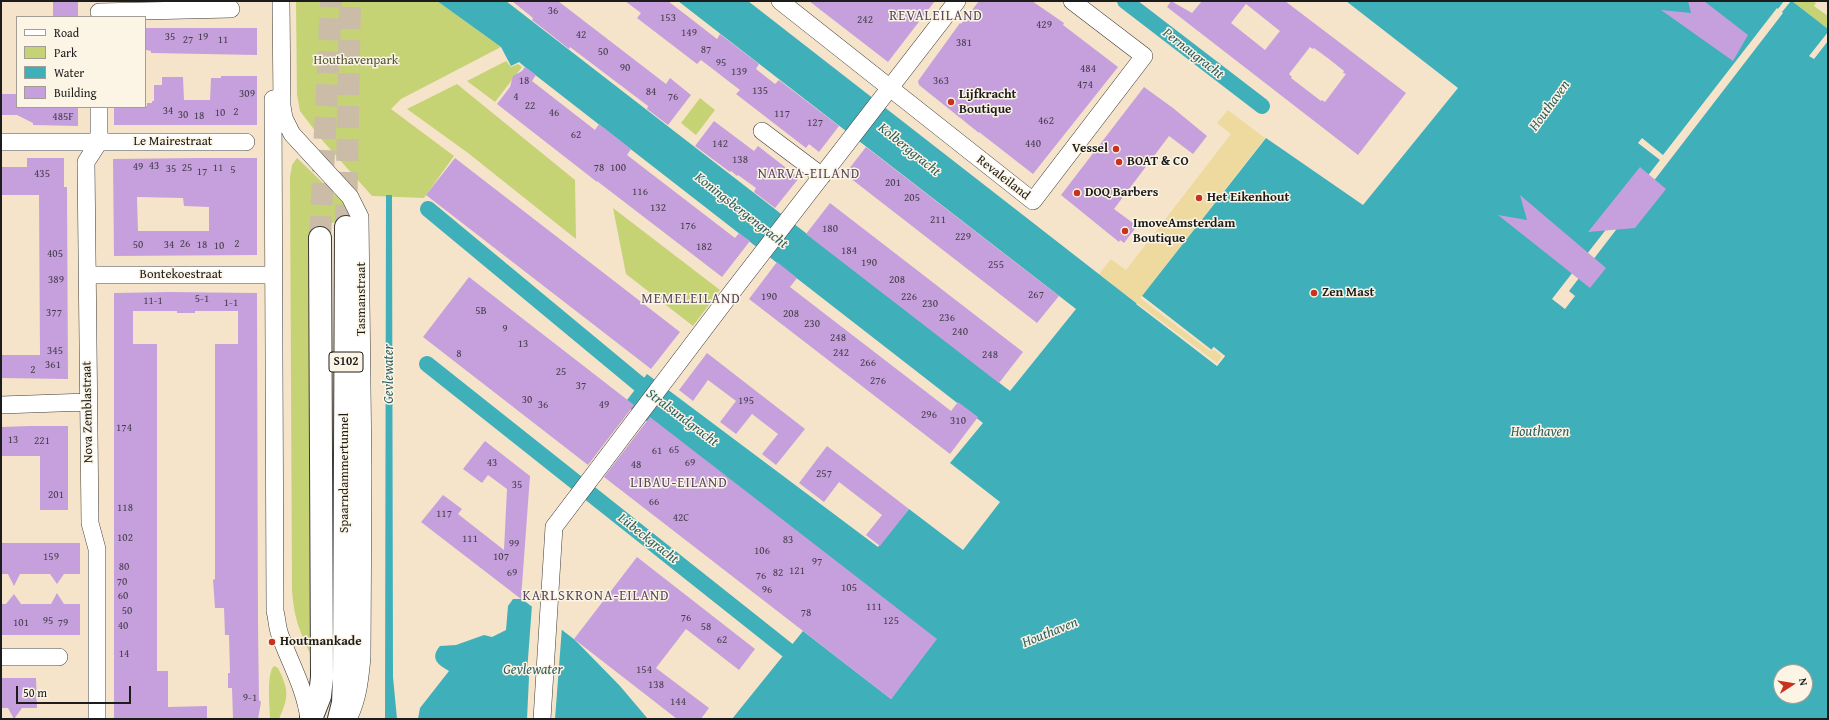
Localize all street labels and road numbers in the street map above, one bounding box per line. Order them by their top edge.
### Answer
street label: Le Mairestraat [134,134,212,150]
street label: Revaleiland [973,152,1033,204]
street label: Tasmanstraat [354,262,370,336]
street label: Bontekoestraat [140,267,222,283]
road number: S102 [329,352,363,372]
street label: Nova Zemblastraat [79,361,97,463]
street label: Spaarndammertunnel [337,413,353,533]

